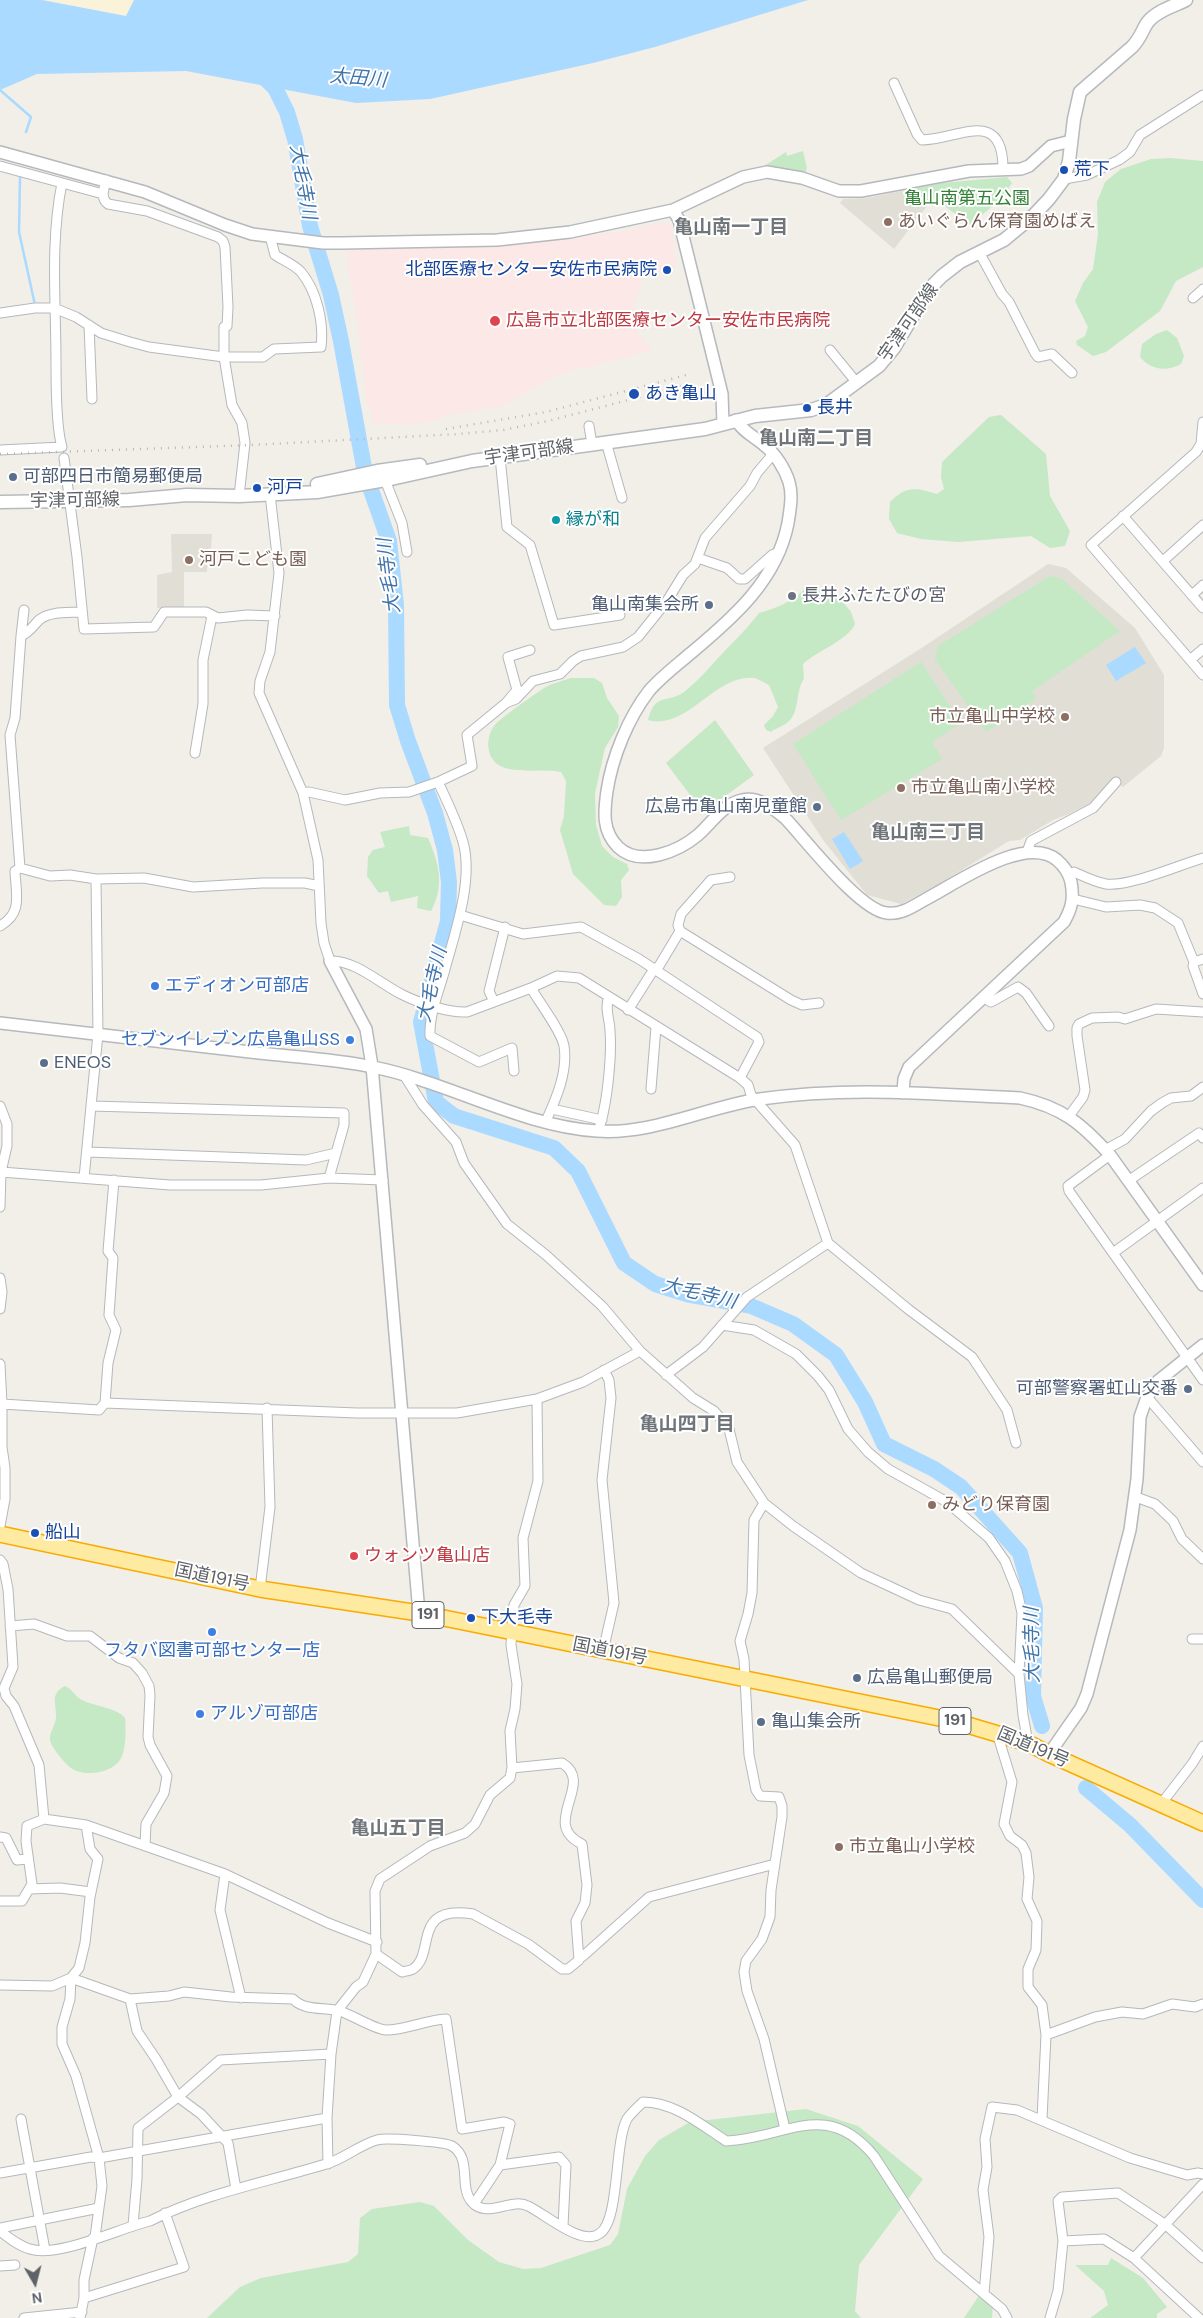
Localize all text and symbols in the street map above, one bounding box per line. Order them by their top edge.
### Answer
water label: 太田川 [329,65,387,93]
water label: 大毛寺川 [284,143,320,221]
place label: 荒下 [1074,159,1110,181]
marker: 荒下 [1058,164,1070,176]
park label: 亀山南第五公園 [904,188,1030,210]
place label: あいぐらん保育園めばえ [898,211,1096,233]
marker: あいぐらん保育園めばえ [882,216,894,228]
district label: 亀山南一丁目 [674,217,788,239]
place label: 北部医療センター安佐市民病院 [405,259,657,281]
marker: 北部医療センター安佐市民病院 [661,264,673,276]
street label: 宇津可部線 [874,280,944,366]
place label: 広島市立北部医療センター安佐市民病院 [506,310,830,332]
marker: 広島市立北部医療センター安佐市民病院 [488,314,502,328]
place label: あき亀山 [645,383,717,405]
marker: あき亀山 [627,387,641,401]
place label: 長井 [817,397,853,419]
marker: 長井 [801,402,813,414]
district label: 亀山南二丁目 [759,428,873,450]
street label: 宇津可部線 [483,436,575,470]
place label: 可部四日市簡易郵便局 [23,466,203,488]
marker: 可部四日市簡易郵便局 [7,471,19,483]
place label: 河戸 [267,477,303,499]
marker: 河戸 [251,482,263,494]
street label: 宇津可部線 [30,489,120,513]
place label: 縁が和 [566,509,620,531]
marker: 縁が和 [550,514,562,526]
water label: 大毛寺川 [374,537,406,615]
place label: 河戸こども園 [199,549,307,571]
marker: 河戸こども園 [183,554,195,566]
place label: 長井ふたたびの宮 [802,585,946,607]
marker: 長井ふたたびの宮 [786,590,798,602]
place label: 亀山南集会所 [591,594,699,616]
marker: 亀山南集会所 [703,599,715,611]
place label: 市立亀山中学校 [929,706,1055,728]
marker: 市立亀山中学校 [1059,711,1071,723]
place label: 市立亀山南小学校 [911,777,1055,799]
marker: 市立亀山南小学校 [895,782,907,794]
place label: 広島市亀山南児童館 [645,796,807,818]
marker: 広島市亀山南児童館 [811,801,823,813]
district label: 亀山南三丁目 [871,822,985,844]
water label: 大毛寺川 [413,945,453,1025]
place label: エディオン可部店 [165,975,309,997]
marker: エディオン可部店 [149,980,161,992]
place label: セブンイレブン広島亀山SS [121,1029,340,1051]
marker: セブンイレブン広島亀山SS [344,1034,356,1046]
place label: ENEOS [54,1052,111,1074]
marker: ENEOS [38,1057,50,1069]
water label: 大毛寺川 [659,1274,739,1314]
place label: 可部警察署虹山交番 [1016,1378,1178,1400]
marker: 可部警察署虹山交番 [1182,1383,1194,1395]
district label: 亀山四丁目 [640,1414,734,1436]
place label: みどり保育園 [942,1494,1050,1516]
marker: みどり保育園 [926,1499,938,1511]
place label: 船山 [45,1522,81,1544]
marker: 船山 [29,1527,41,1539]
place label: ウォンツ亀山店 [364,1545,490,1567]
marker: ウォンツ亀山店 [348,1550,360,1562]
street label: 国道191号 [172,1560,252,1596]
road number: 191 [412,1602,444,1628]
place label: 下大毛寺 [481,1607,553,1629]
water label: 大毛寺川 [1021,1607,1045,1683]
marker: 下大毛寺 [465,1612,477,1624]
marker: フタバ図書可部センター店 [206,1626,218,1638]
street label: 国道191号 [571,1634,649,1670]
place label: フタバ図書可部センター店 [104,1640,320,1662]
place label: 広島亀山郵便局 [867,1667,993,1689]
marker: 広島亀山郵便局 [851,1672,863,1684]
place label: アルゾ可部店 [210,1703,318,1725]
marker: アルゾ可部店 [194,1708,206,1720]
road number: 191 [939,1708,971,1734]
place label: 亀山集会所 [771,1711,861,1733]
marker: 亀山集会所 [755,1716,767,1728]
street label: 国道191号 [994,1723,1072,1773]
district label: 亀山五丁目 [351,1818,445,1840]
place label: 市立亀山小学校 [849,1836,975,1858]
marker: 市立亀山小学校 [833,1841,845,1853]
north arrow [10,2258,60,2308]
text: N [31,2288,43,2307]

